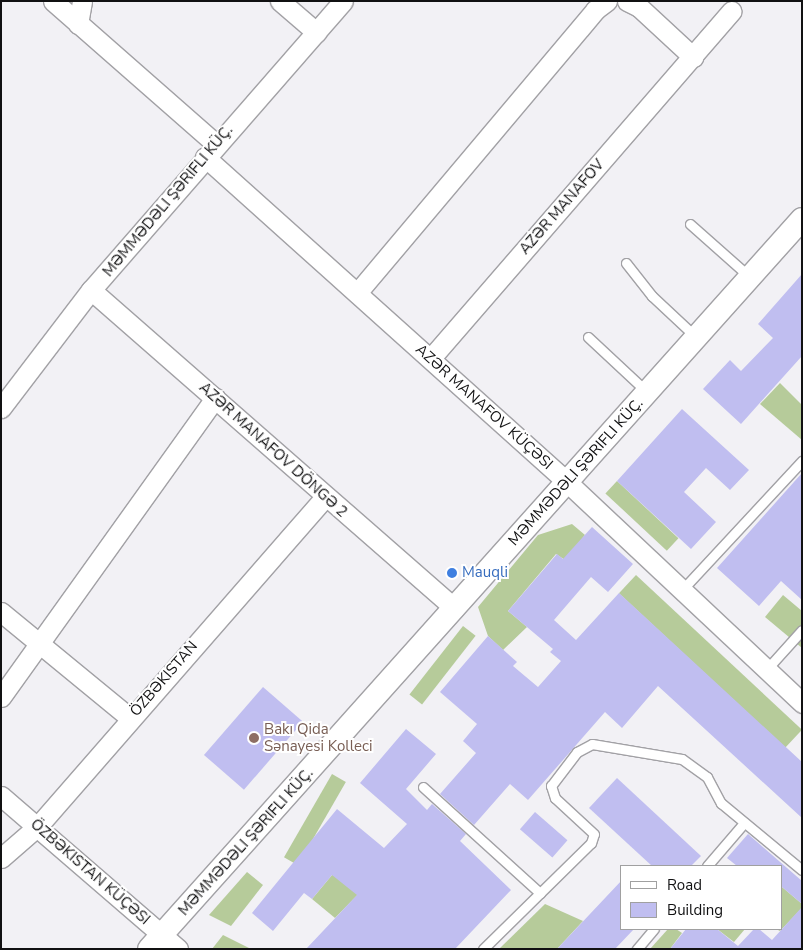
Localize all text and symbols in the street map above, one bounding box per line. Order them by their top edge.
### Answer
street label: MƏMMƏDƏLI ŞƏRIFLI KÜÇ. [99,122,237,280]
street label: AZƏR MANAFOV [516,156,608,258]
street label: AZƏR MANAFOV KÜÇƏSI [412,341,556,473]
street label: AZƏR MANAFOV DÖNGƏ 2 [195,379,351,521]
street label: MƏMMƏDƏLI ŞƏRIFLI KÜÇ. [505,394,647,550]
place label: Mauqli [462,564,508,582]
marker: Mauqli [446,567,458,579]
street label: ÖZBƏKISTAN [126,638,202,720]
place label: Bakı Qida Sənayesi Kolleci [264,720,372,755]
marker: Bakı Qida Sənayesi Kolleci [248,732,260,744]
street label: MƏMMƏDƏLI ŞƏRIFLI KÜÇ. [175,764,317,920]
street label: ÖZBƏKISTAN KÜÇƏSI [27,815,153,929]
legend [620,865,783,930]
text: Road [667,875,702,895]
text: Building [667,900,723,920]

